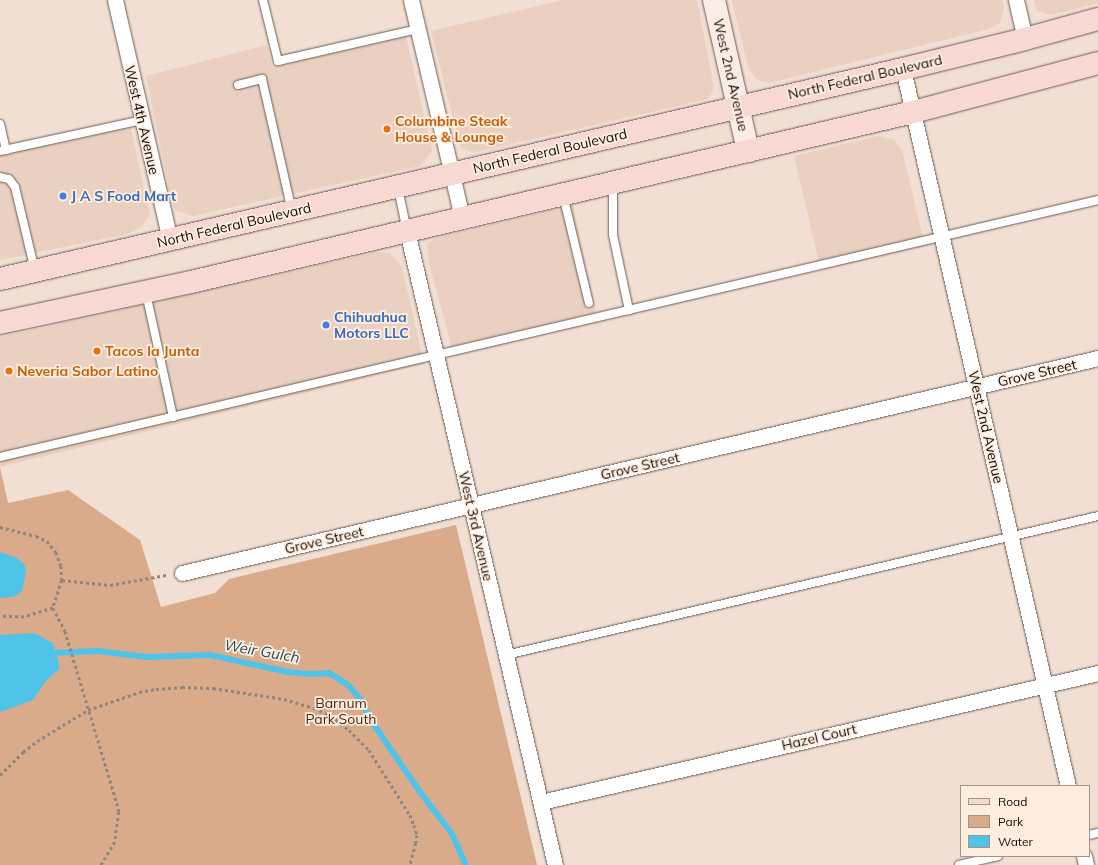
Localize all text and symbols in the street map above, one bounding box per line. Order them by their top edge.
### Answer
street label: West 2nd Avenue [710,17,752,133]
street label: North Federal Boulevard [786,51,944,103]
street label: West 4th Avenue [121,64,163,176]
place label: Columbine Steak House & Lounge [395,113,508,146]
marker: Columbine Steak House & Lounge [382,124,392,134]
street label: North Federal Boulevard [471,125,629,177]
place label: J A S Food Mart [71,188,176,204]
marker: J A S Food Mart [58,191,68,201]
street label: North Federal Boulevard [155,199,313,251]
place label: Chihuahua Motors LLC [334,309,409,342]
marker: Chihuahua Motors LLC [321,320,331,330]
place label: Tacos la Junta [105,343,199,359]
marker: Tacos la Junta [92,346,102,356]
street label: Grove Street [996,356,1078,390]
place label: Neveria Sabor Latino [17,363,158,379]
marker: Neveria Sabor Latino [4,366,14,376]
street label: West 2nd Avenue [965,369,1007,485]
street label: Grove Street [599,449,681,483]
street label: West 3rd Avenue [455,470,497,582]
street label: Grove Street [283,523,365,557]
water label: Weir Gulch [223,636,301,666]
park label: Barnum Park South [305,695,377,728]
street label: Hazel Court [780,720,858,754]
legend [960,785,1090,857]
text: Road [998,794,1027,809]
text: Park [998,814,1023,829]
text: Water [998,834,1033,849]

